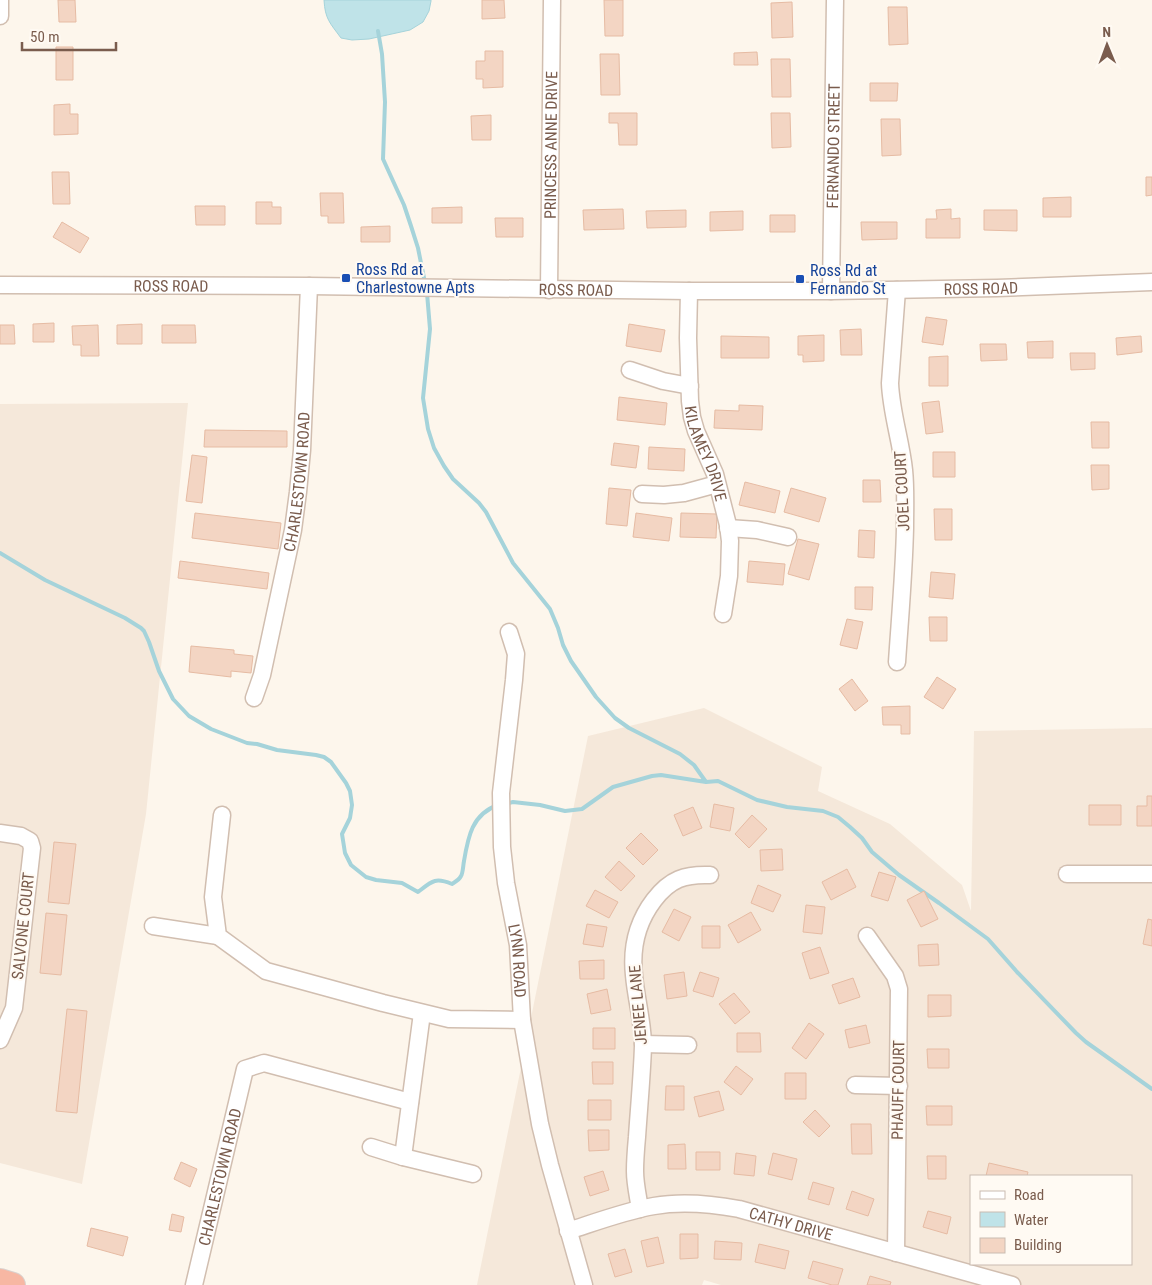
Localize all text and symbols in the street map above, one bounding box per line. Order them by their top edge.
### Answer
scale bar [22,20,116,52]
north arrow [1082,20,1132,70]
text: N [1102,24,1111,40]
text: 50 m [30,28,60,46]
street label: PRINCESS ANNE DRIVE [540,71,561,219]
street label: FERNANDO STREET [823,83,843,209]
place label: Ross Rd at Charlestowne Apts [356,260,475,297]
place label: Ross Rd at Fernando St [810,261,886,298]
marker: Ross Rd at Charlestowne Apts [340,272,352,284]
marker: Ross Rd at Fernando St [794,273,806,285]
street label: ROSS ROAD [134,276,208,295]
street label: ROSS ROAD [943,278,1019,298]
street label: ROSS ROAD [538,280,613,300]
street label: KILAMEY DRIVE [681,405,731,503]
street label: CHARLESTOWN ROAD [279,411,313,553]
street label: JOEL COURT [890,450,914,532]
street label: SALVONE COURT [8,871,38,981]
street label: LYNN ROAD [505,922,530,998]
street label: JENEE LANE [625,964,651,1046]
street label: PHAUFF COURT [888,1040,908,1140]
street label: CHARLESTOWN ROAD [194,1106,245,1248]
legend [970,1175,1132,1265]
text: Road [1014,1186,1044,1204]
street label: CATHY DRIVE [747,1203,835,1244]
text: Water [1014,1211,1049,1229]
text: Building [1014,1236,1062,1254]

